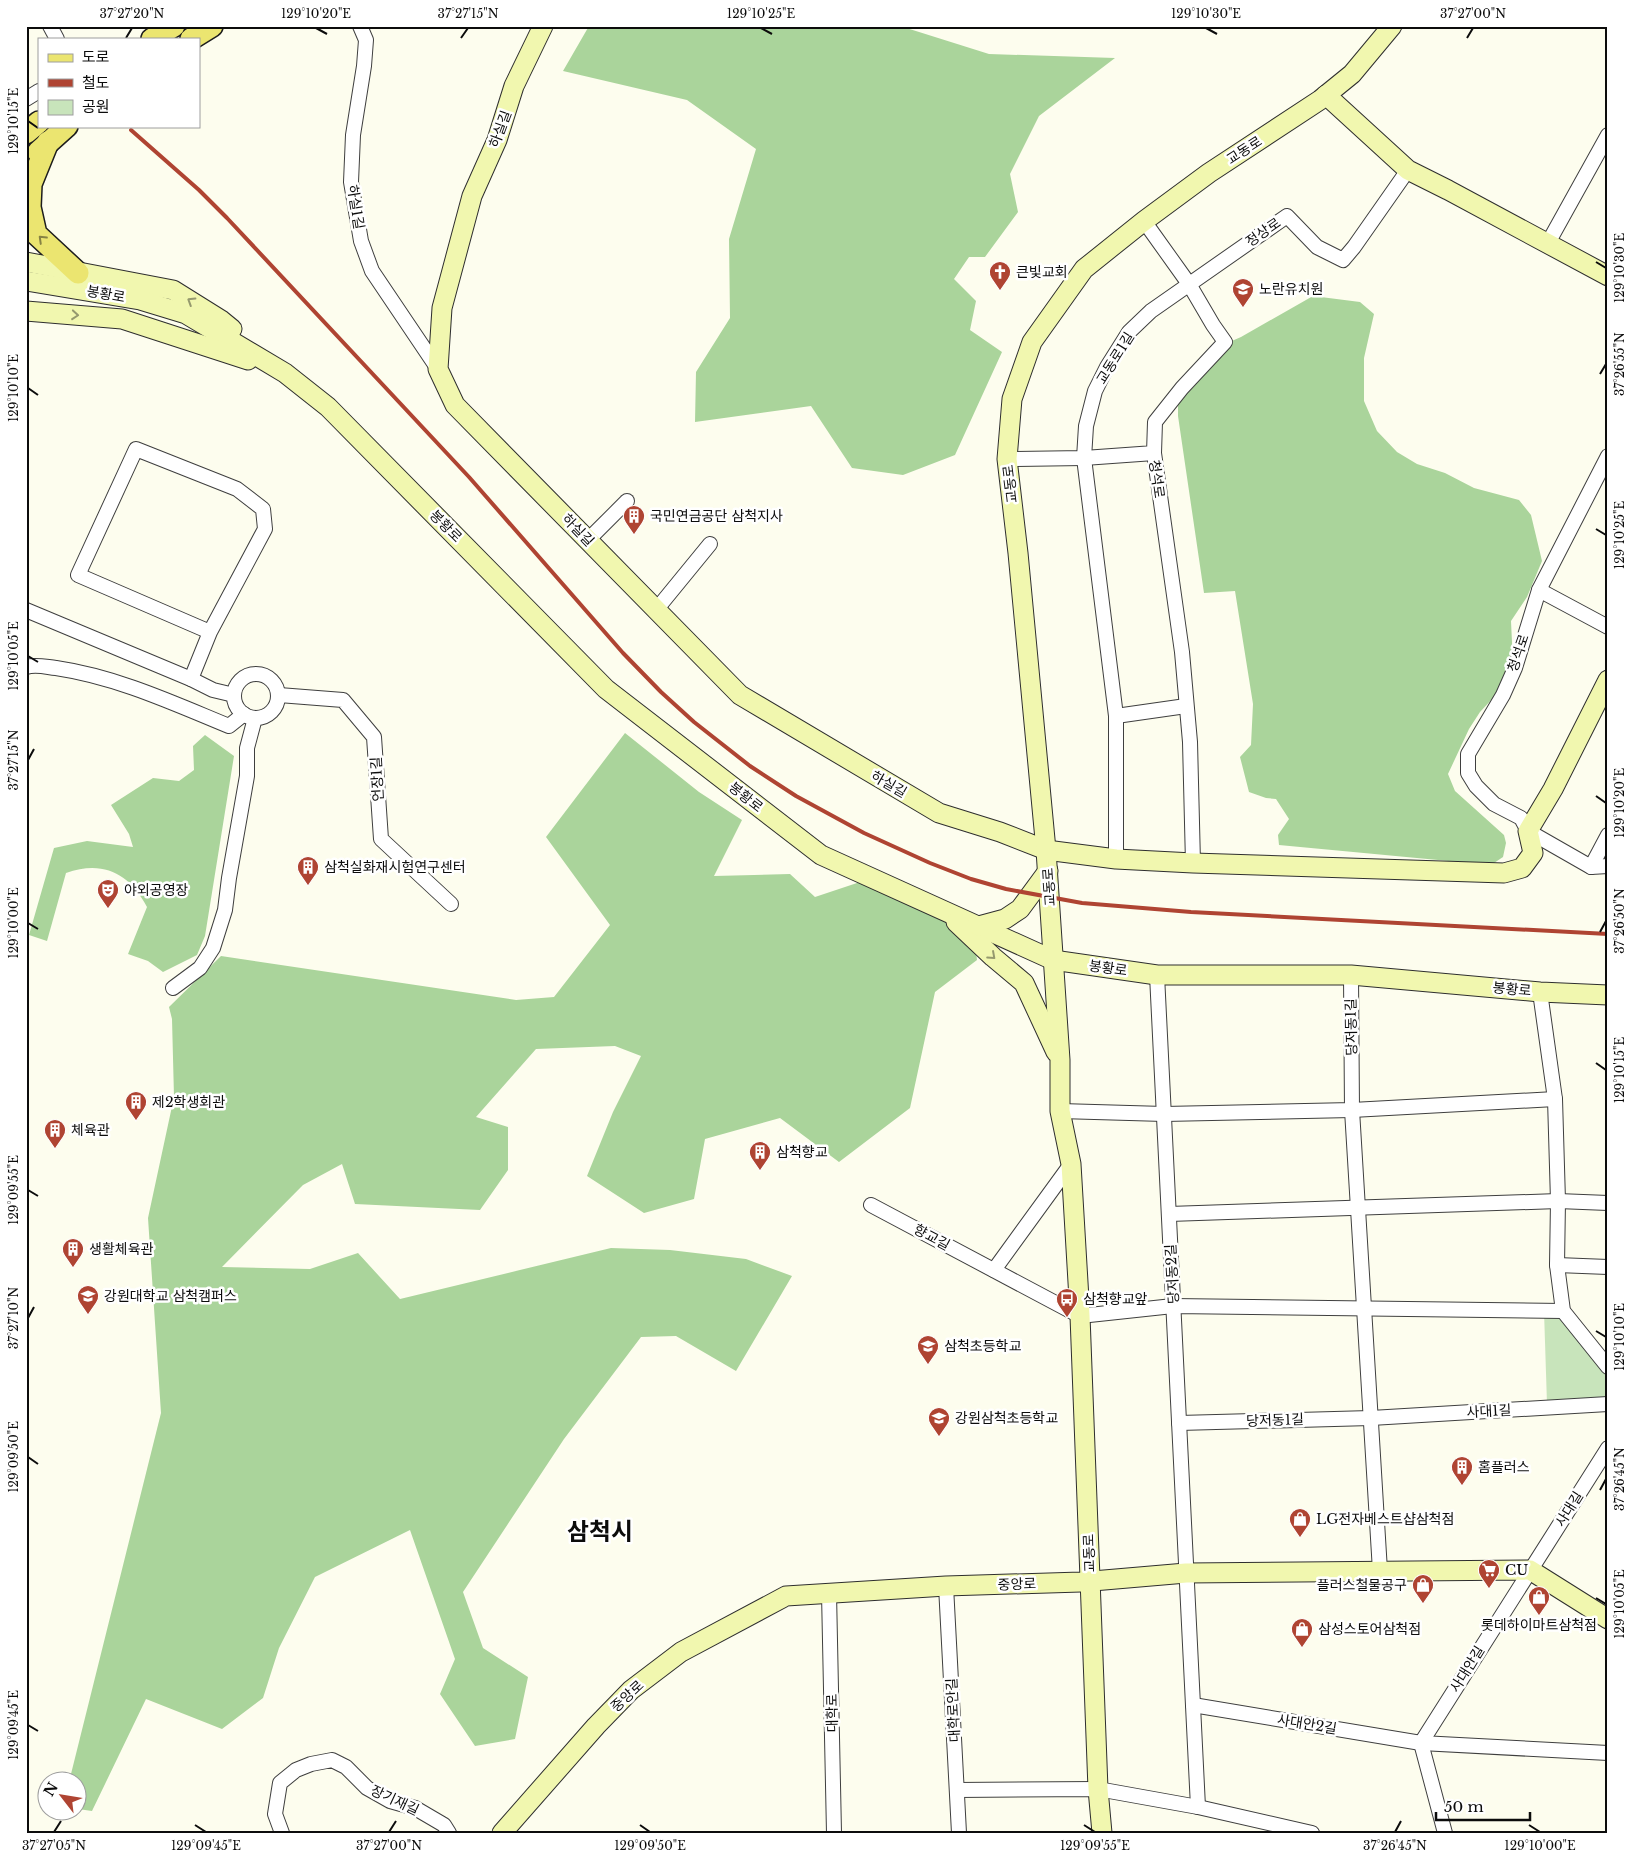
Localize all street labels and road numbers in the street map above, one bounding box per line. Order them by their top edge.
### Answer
street label: 하실길 [485,108,515,150]
street label: 교동로 [1223,132,1265,168]
street label: 하실1길 [344,183,368,231]
street label: 정상로 [1242,213,1284,250]
street label: 봉황로 [85,282,127,306]
street label: 교동로1길 [1092,329,1138,387]
street label: 청석로 [1145,459,1169,500]
street label: 교동로 [999,464,1021,504]
street label: 봉황로 [426,506,466,546]
street label: 하실길 [558,510,598,550]
street label: 청석로 [1503,632,1533,674]
street label: 언장1길 [367,756,387,802]
street label: 하실길 [868,767,910,801]
street label: 봉황로 [725,778,767,816]
street label: 교동로 [1039,867,1059,907]
street label: 봉황로 [1088,956,1129,980]
street label: 봉황로 [1492,978,1532,1000]
street label: 당저동1길 [1341,998,1361,1056]
street label: 향교길 [911,1220,953,1254]
street label: 당저동2길 [1161,1243,1183,1305]
street label: 사대1길 [1466,1401,1512,1421]
street label: 당저동1길 [1246,1410,1304,1430]
street label: 사대길 [1551,1488,1587,1530]
street label: 교동로 [1079,1533,1099,1573]
street label: 중앙로 [997,1574,1037,1594]
street label: 사대안길 [1446,1642,1488,1696]
street label: 중앙로 [607,1676,647,1716]
street label: 대학로안길 [942,1677,964,1743]
street label: 대학로 [823,1693,841,1732]
street label: 사대안2길 [1276,1710,1338,1738]
street label: 장기재길 [368,1781,422,1819]

